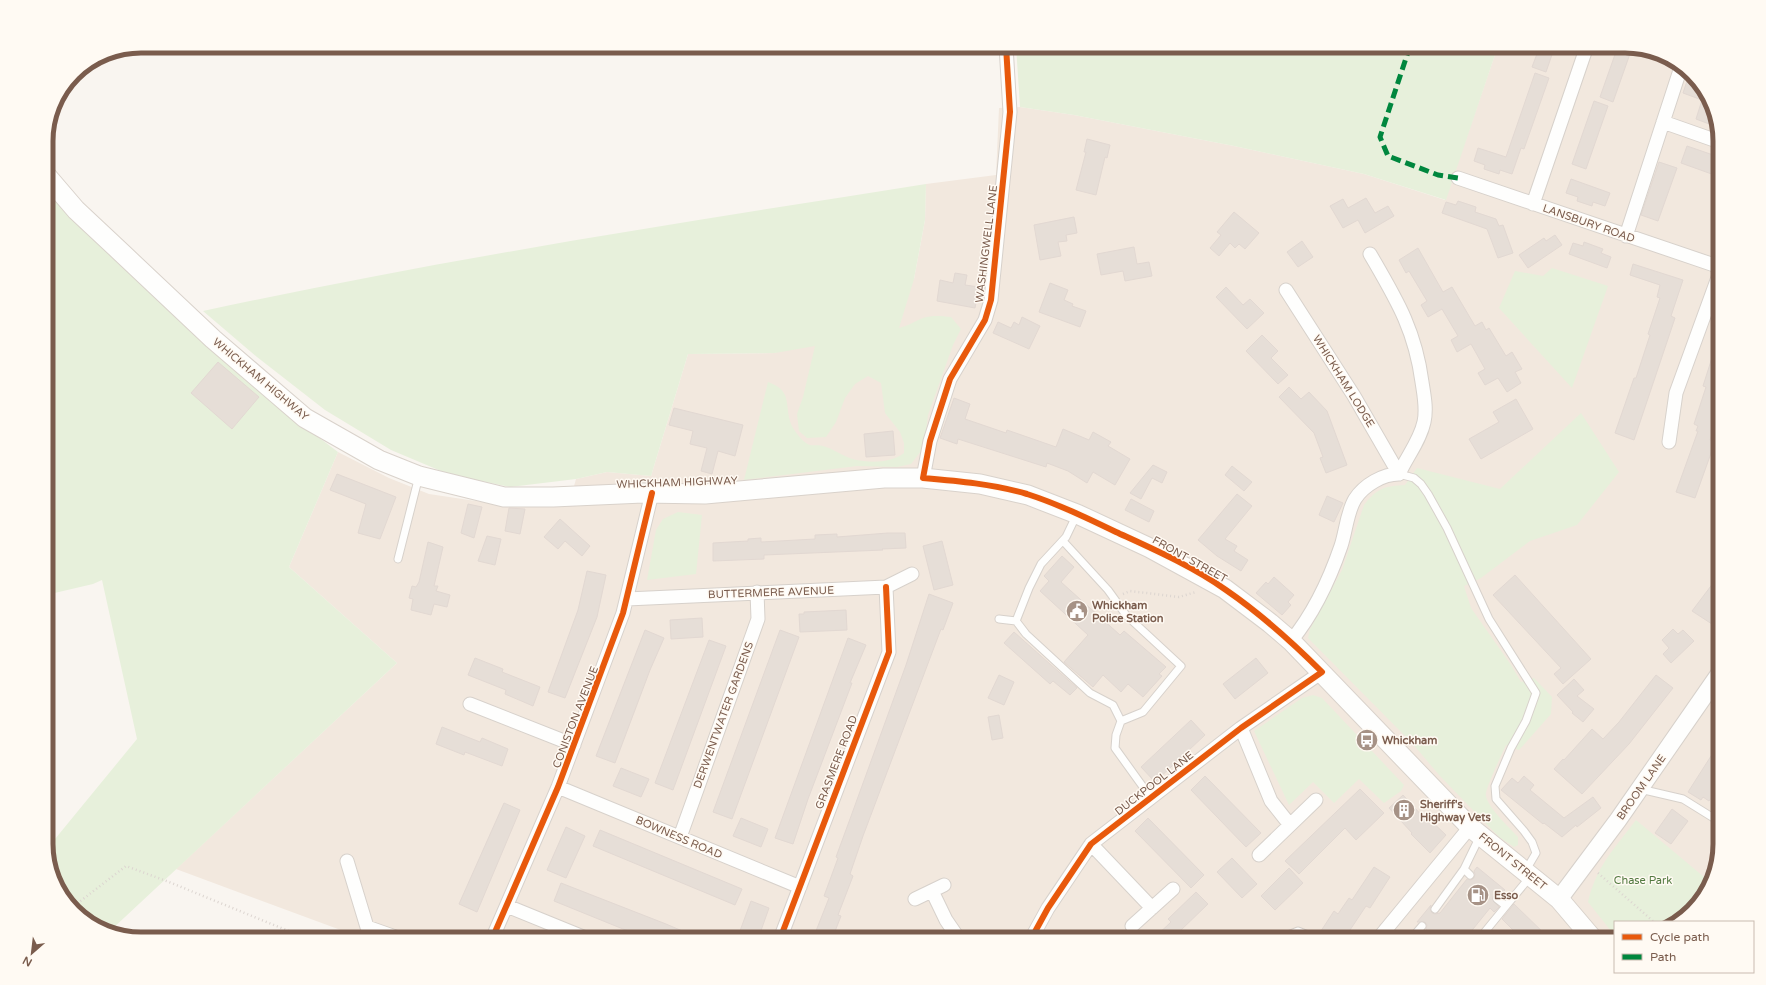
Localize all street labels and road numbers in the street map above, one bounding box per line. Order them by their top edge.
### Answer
street label: WASHINGWELL LANE [973,184,1000,304]
street label: LANSBURY ROAD [1541,202,1637,245]
street label: WHICKHAM LODGE [1310,333,1377,430]
street label: WHICKHAM HIGHWAY [210,335,311,423]
street label: WHICKHAM HIGHWAY [616,474,738,491]
street label: FRONT STREET [1150,534,1230,586]
street label: BUTTERMERE AVENUE [708,584,834,601]
street label: DERWENTWATER GARDENS [691,640,756,790]
street label: CONISTON AVENUE [550,664,601,770]
street label: GRASMERE ROAD [813,713,860,811]
street label: DUCKPOOL LANE [1112,749,1196,818]
street label: BROOM LANE [1614,752,1669,823]
street label: BOWNESS ROAD [633,813,724,862]
street label: FRONT STREET [1476,830,1549,893]

